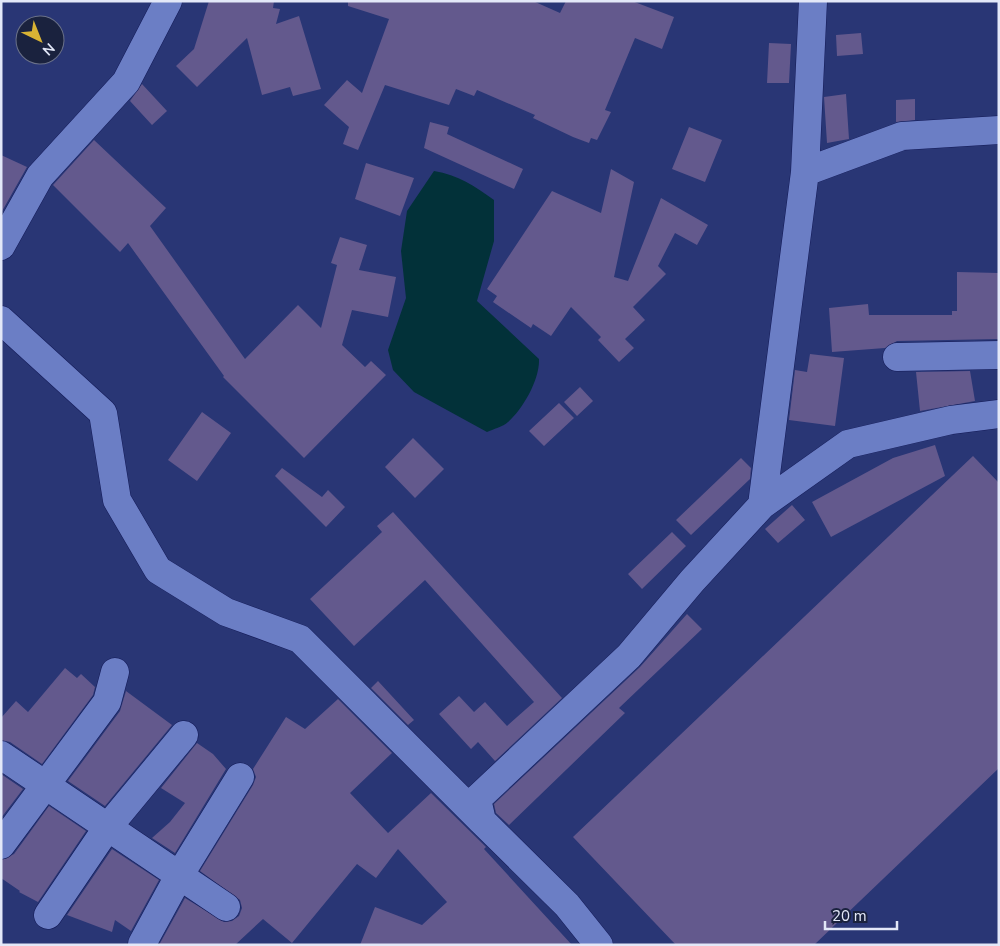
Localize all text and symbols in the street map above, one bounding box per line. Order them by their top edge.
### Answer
north arrow [15,15,65,65]
text: N [38,39,59,60]
scale bar [825,898,898,930]
text: 20 m [832,906,867,926]

